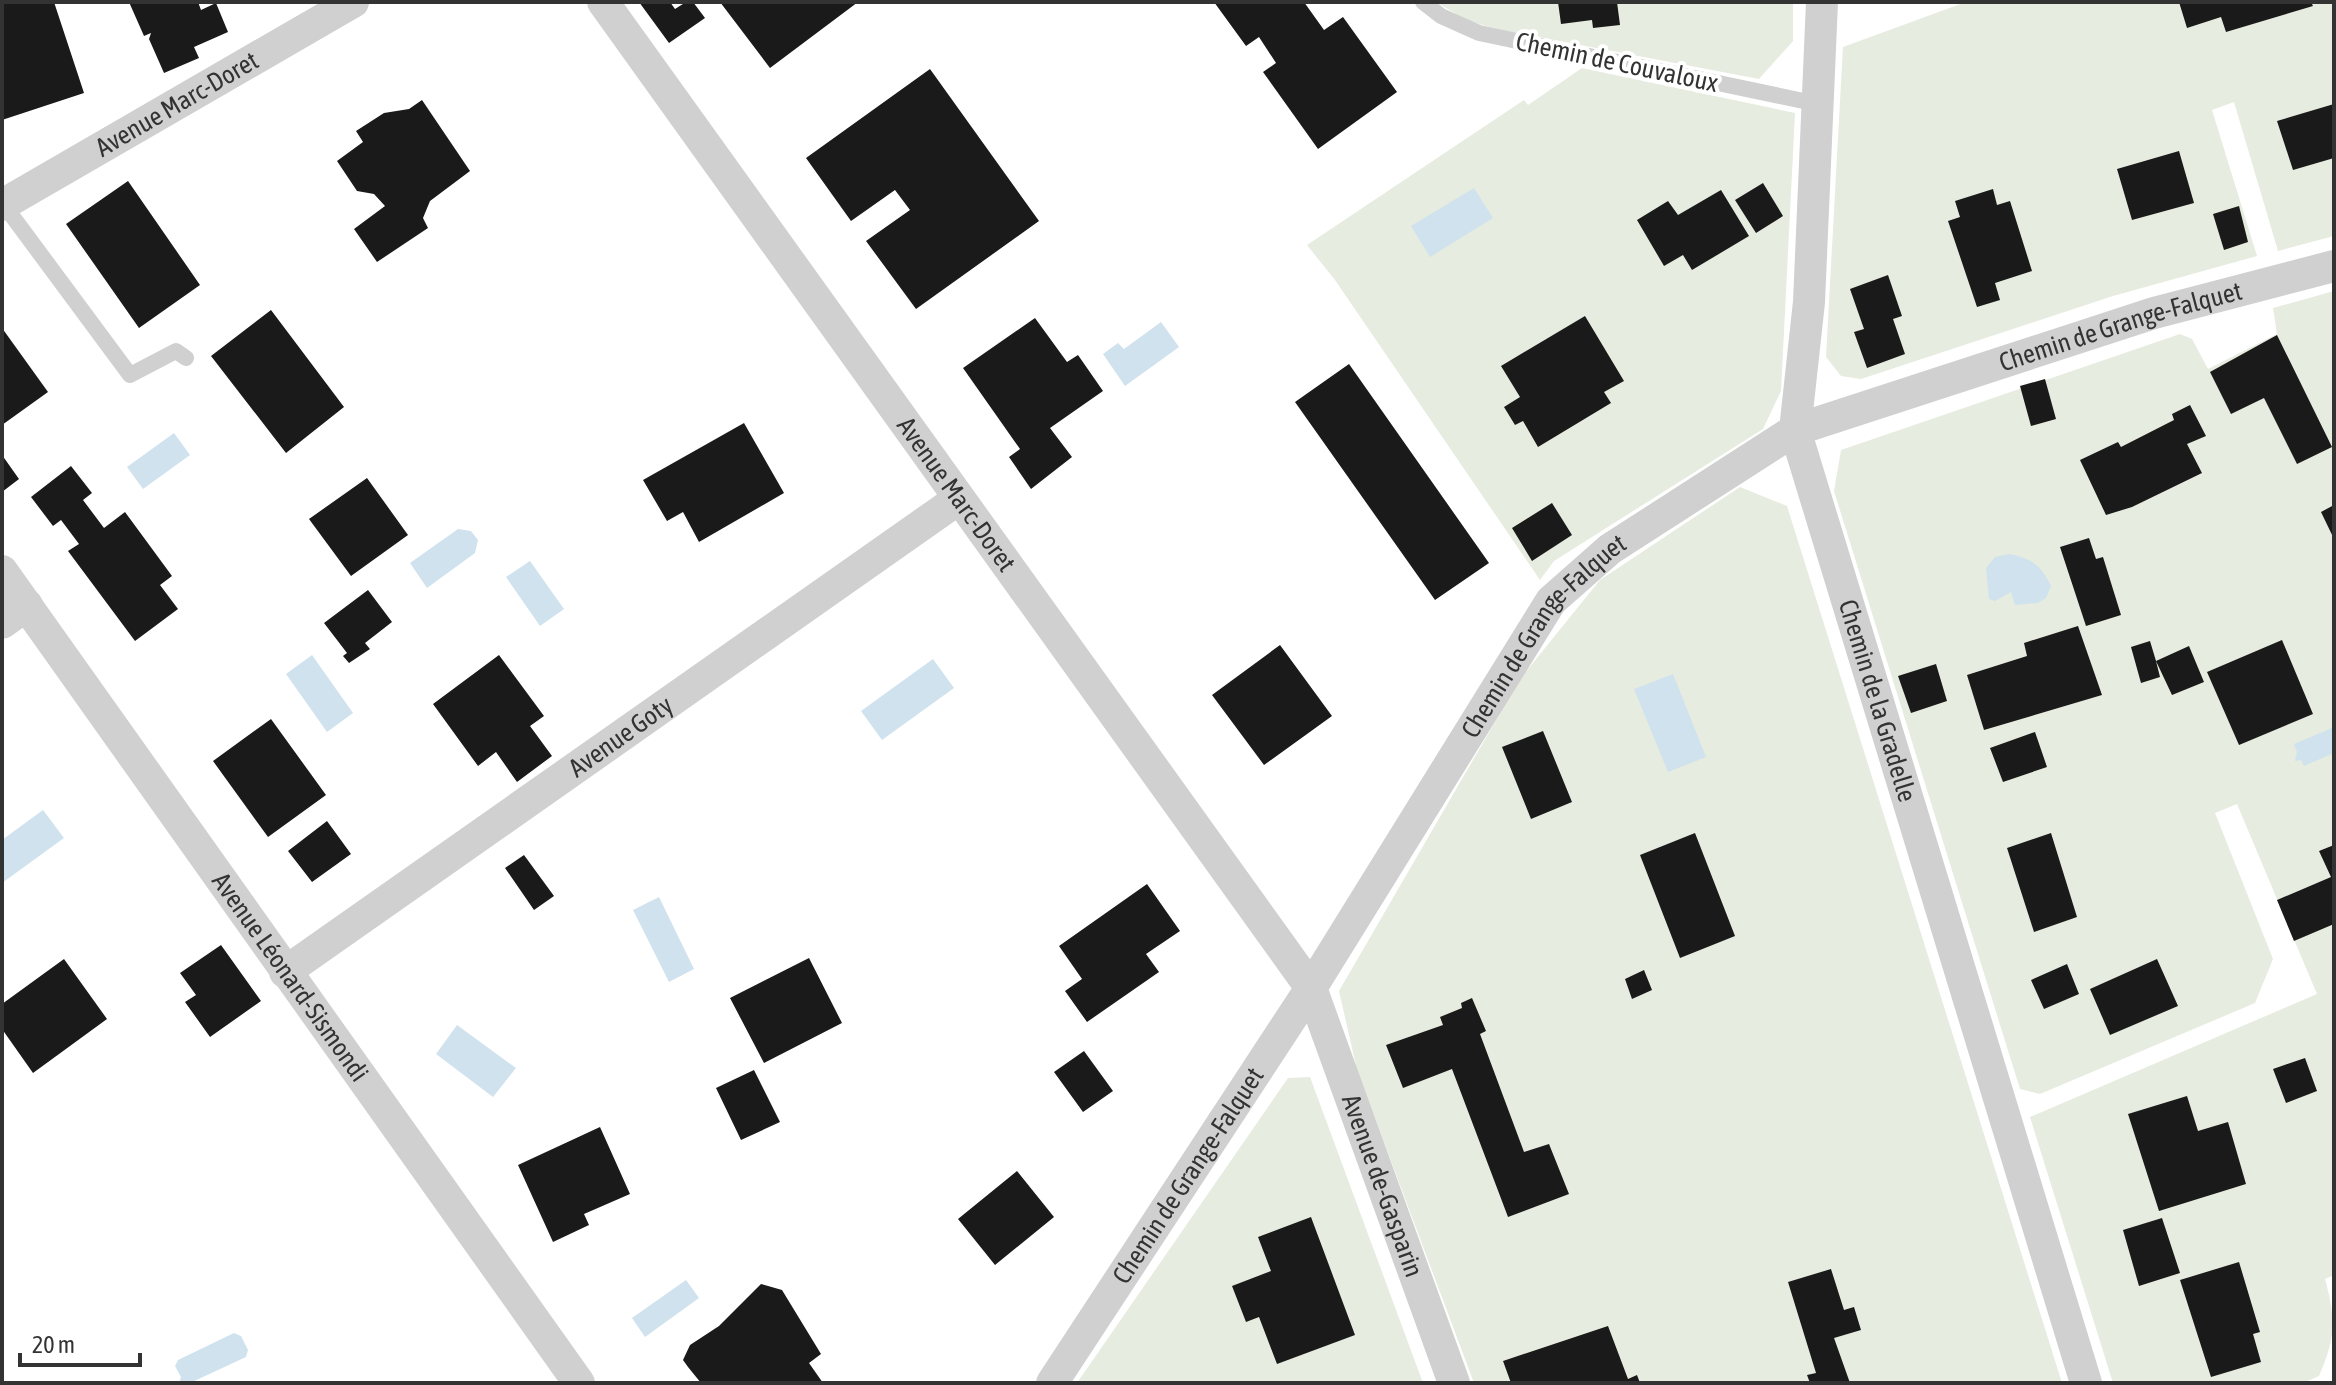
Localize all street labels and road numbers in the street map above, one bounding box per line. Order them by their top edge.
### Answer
street label: Chemin de Couvaloux [1513,26,1721,98]
street label: Avenue Marc-Doret [90,45,263,163]
street label: Chemin de Grange-Falquet [1995,276,2245,377]
street label: Avenue Marc-Doret [891,411,1022,577]
street label: Chemin de Grange-Falquet [1455,528,1631,743]
street label: Chemin de la Gradelle [1833,596,1923,805]
street label: Avenue Goty [563,689,678,783]
street label: Avenue Léonard-Sismondi [206,867,375,1087]
street label: Chemin de Grange-Falquet [1106,1062,1270,1289]
street label: Avenue de-Gasparin [1336,1090,1429,1281]

